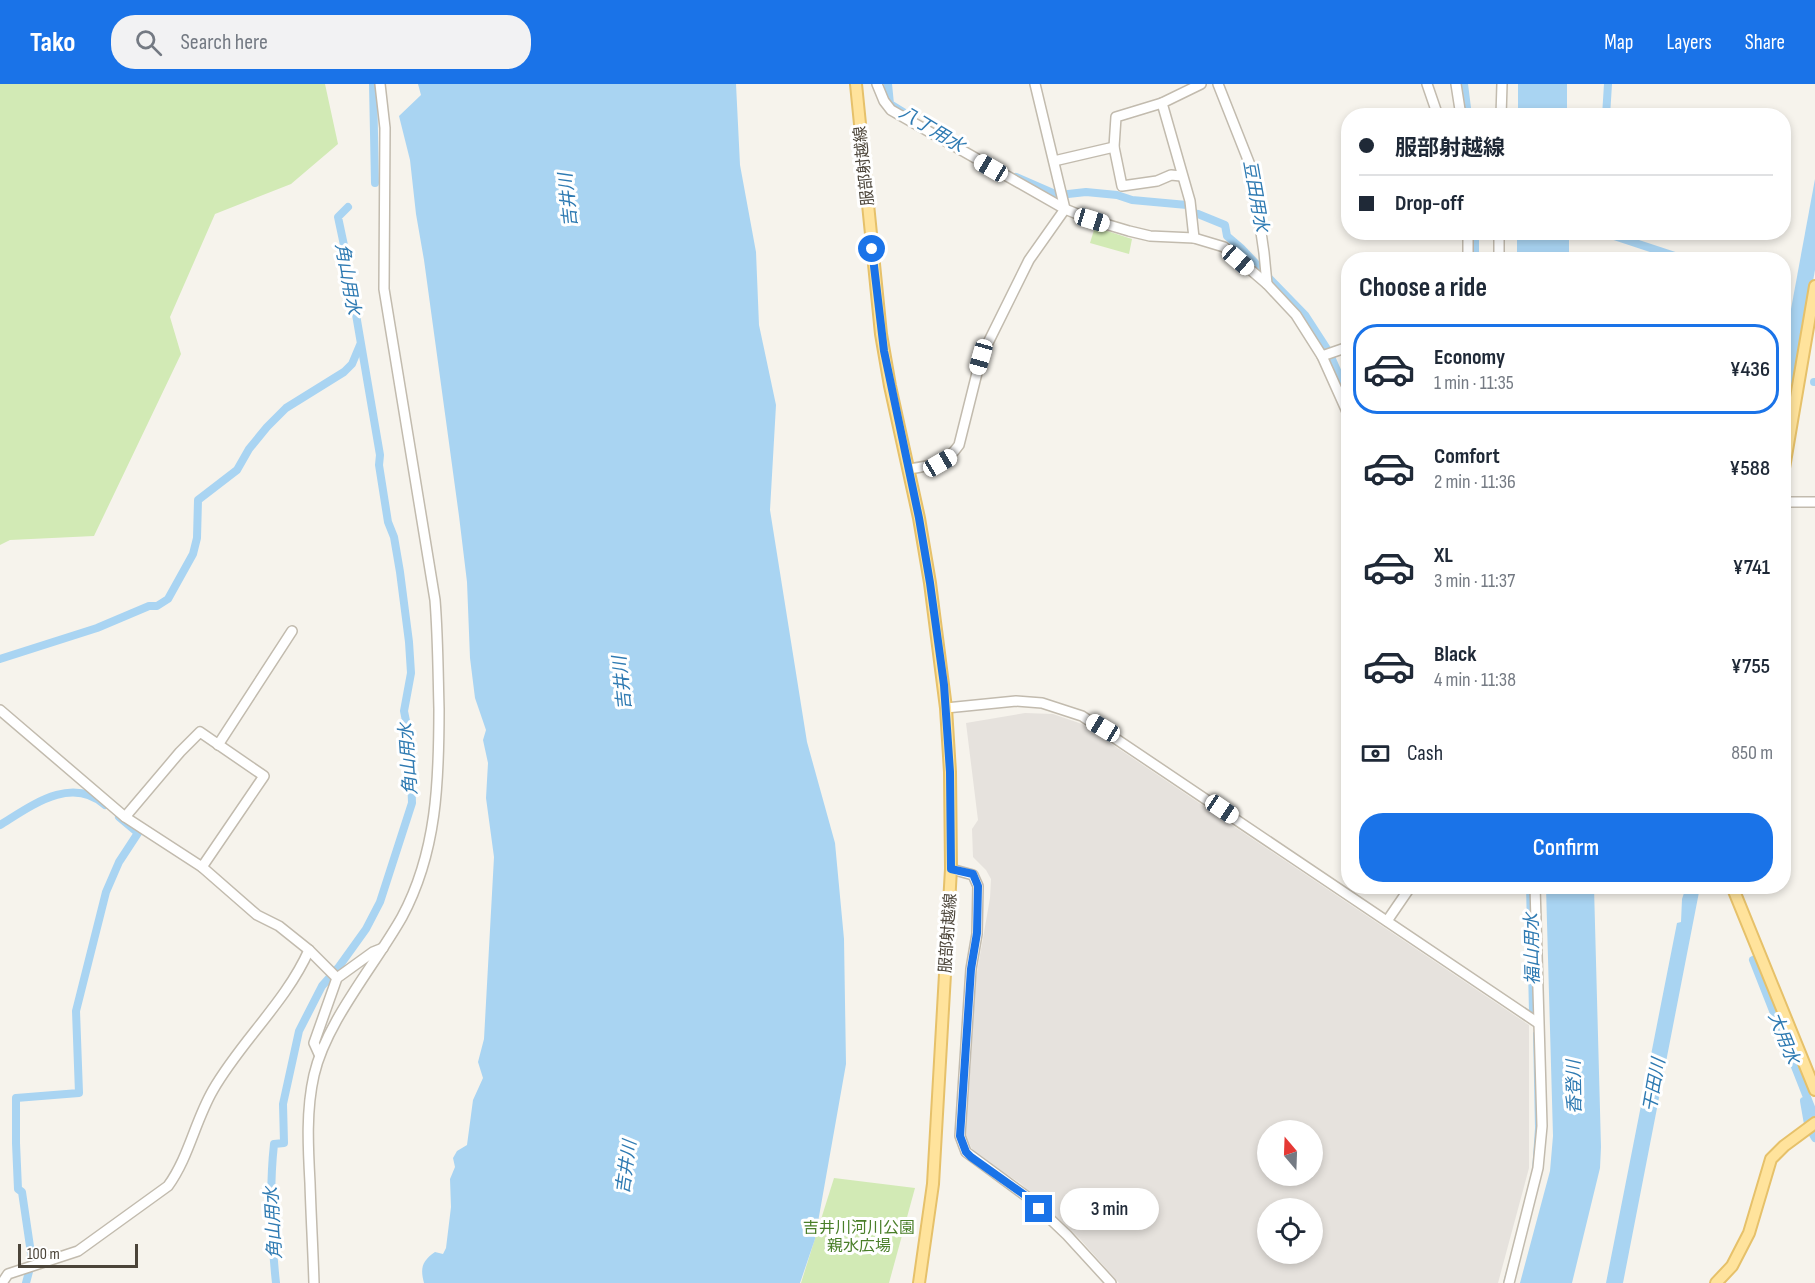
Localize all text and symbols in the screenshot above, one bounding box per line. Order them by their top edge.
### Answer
search box [111,15,531,69]
text: Tako [30,26,75,59]
icon: search [132,26,165,59]
text: Search here [180,29,268,56]
text: Map [1604,30,1633,55]
text: Layers [1666,30,1712,55]
text: Share [1745,30,1785,55]
water label: 八丁用水 [895,102,970,158]
street label: 服部射越線 [851,125,878,207]
text: 服部射越線 [1395,135,1505,162]
car [971,151,1011,185]
water label: 豆田用水 [1239,159,1272,235]
water label: 吉井川 [555,170,582,228]
text: Drop-off [1395,190,1464,217]
car [1072,206,1112,234]
route start [858,235,885,262]
car [1219,241,1257,279]
water label: 角山用水 [331,242,364,318]
text: Choose a ride [1359,272,1487,304]
car [967,337,995,377]
icon: car [1362,342,1416,396]
text: Economy [1434,344,1505,371]
text: ¥436 [1730,356,1770,383]
text: 1 min · 11:35 [1434,371,1514,395]
icon: car [1362,441,1416,495]
text: Comfort [1434,443,1500,470]
car [920,446,960,480]
text: ¥588 [1729,455,1770,482]
text: 2 min · 11:36 [1434,470,1516,494]
icon: car [1362,540,1416,594]
text: XL [1434,542,1453,569]
text: ¥741 [1733,554,1770,581]
text: 3 min · 11:37 [1434,569,1515,593]
icon: car [1362,639,1416,693]
text: Black [1434,641,1476,668]
water label: 吉井川 [609,653,636,711]
text: ¥755 [1731,653,1770,680]
text: 4 min · 11:38 [1434,668,1516,692]
car [1083,711,1123,745]
water label: 角山用水 [395,720,421,796]
icon: cash [1359,737,1392,770]
text: Cash [1407,740,1443,767]
text: 850 m [1731,741,1773,765]
car [1202,791,1242,827]
button: Confirm [1359,813,1773,882]
street label: 服部射越線 [936,893,961,974]
water label: 福山用水 [1521,911,1544,985]
water label: 大用水 [1764,1009,1804,1069]
water label: 干田川 [1639,1055,1670,1113]
water label: 香登川 [1563,1058,1585,1114]
north arrow [1257,1120,1323,1186]
map controls [1257,1120,1323,1264]
water label: 吉井川 [612,1137,641,1195]
water label: 角山用水 [261,1184,286,1259]
callout: 3 min [1060,1188,1159,1230]
route end [1025,1195,1052,1222]
text: 3 min [1091,1197,1128,1221]
button: locate [1257,1198,1323,1264]
park label: 吉井川河川公園 親水広場 [803,1219,915,1256]
scale bar [18,1241,138,1268]
text: 100 m [27,1245,60,1264]

